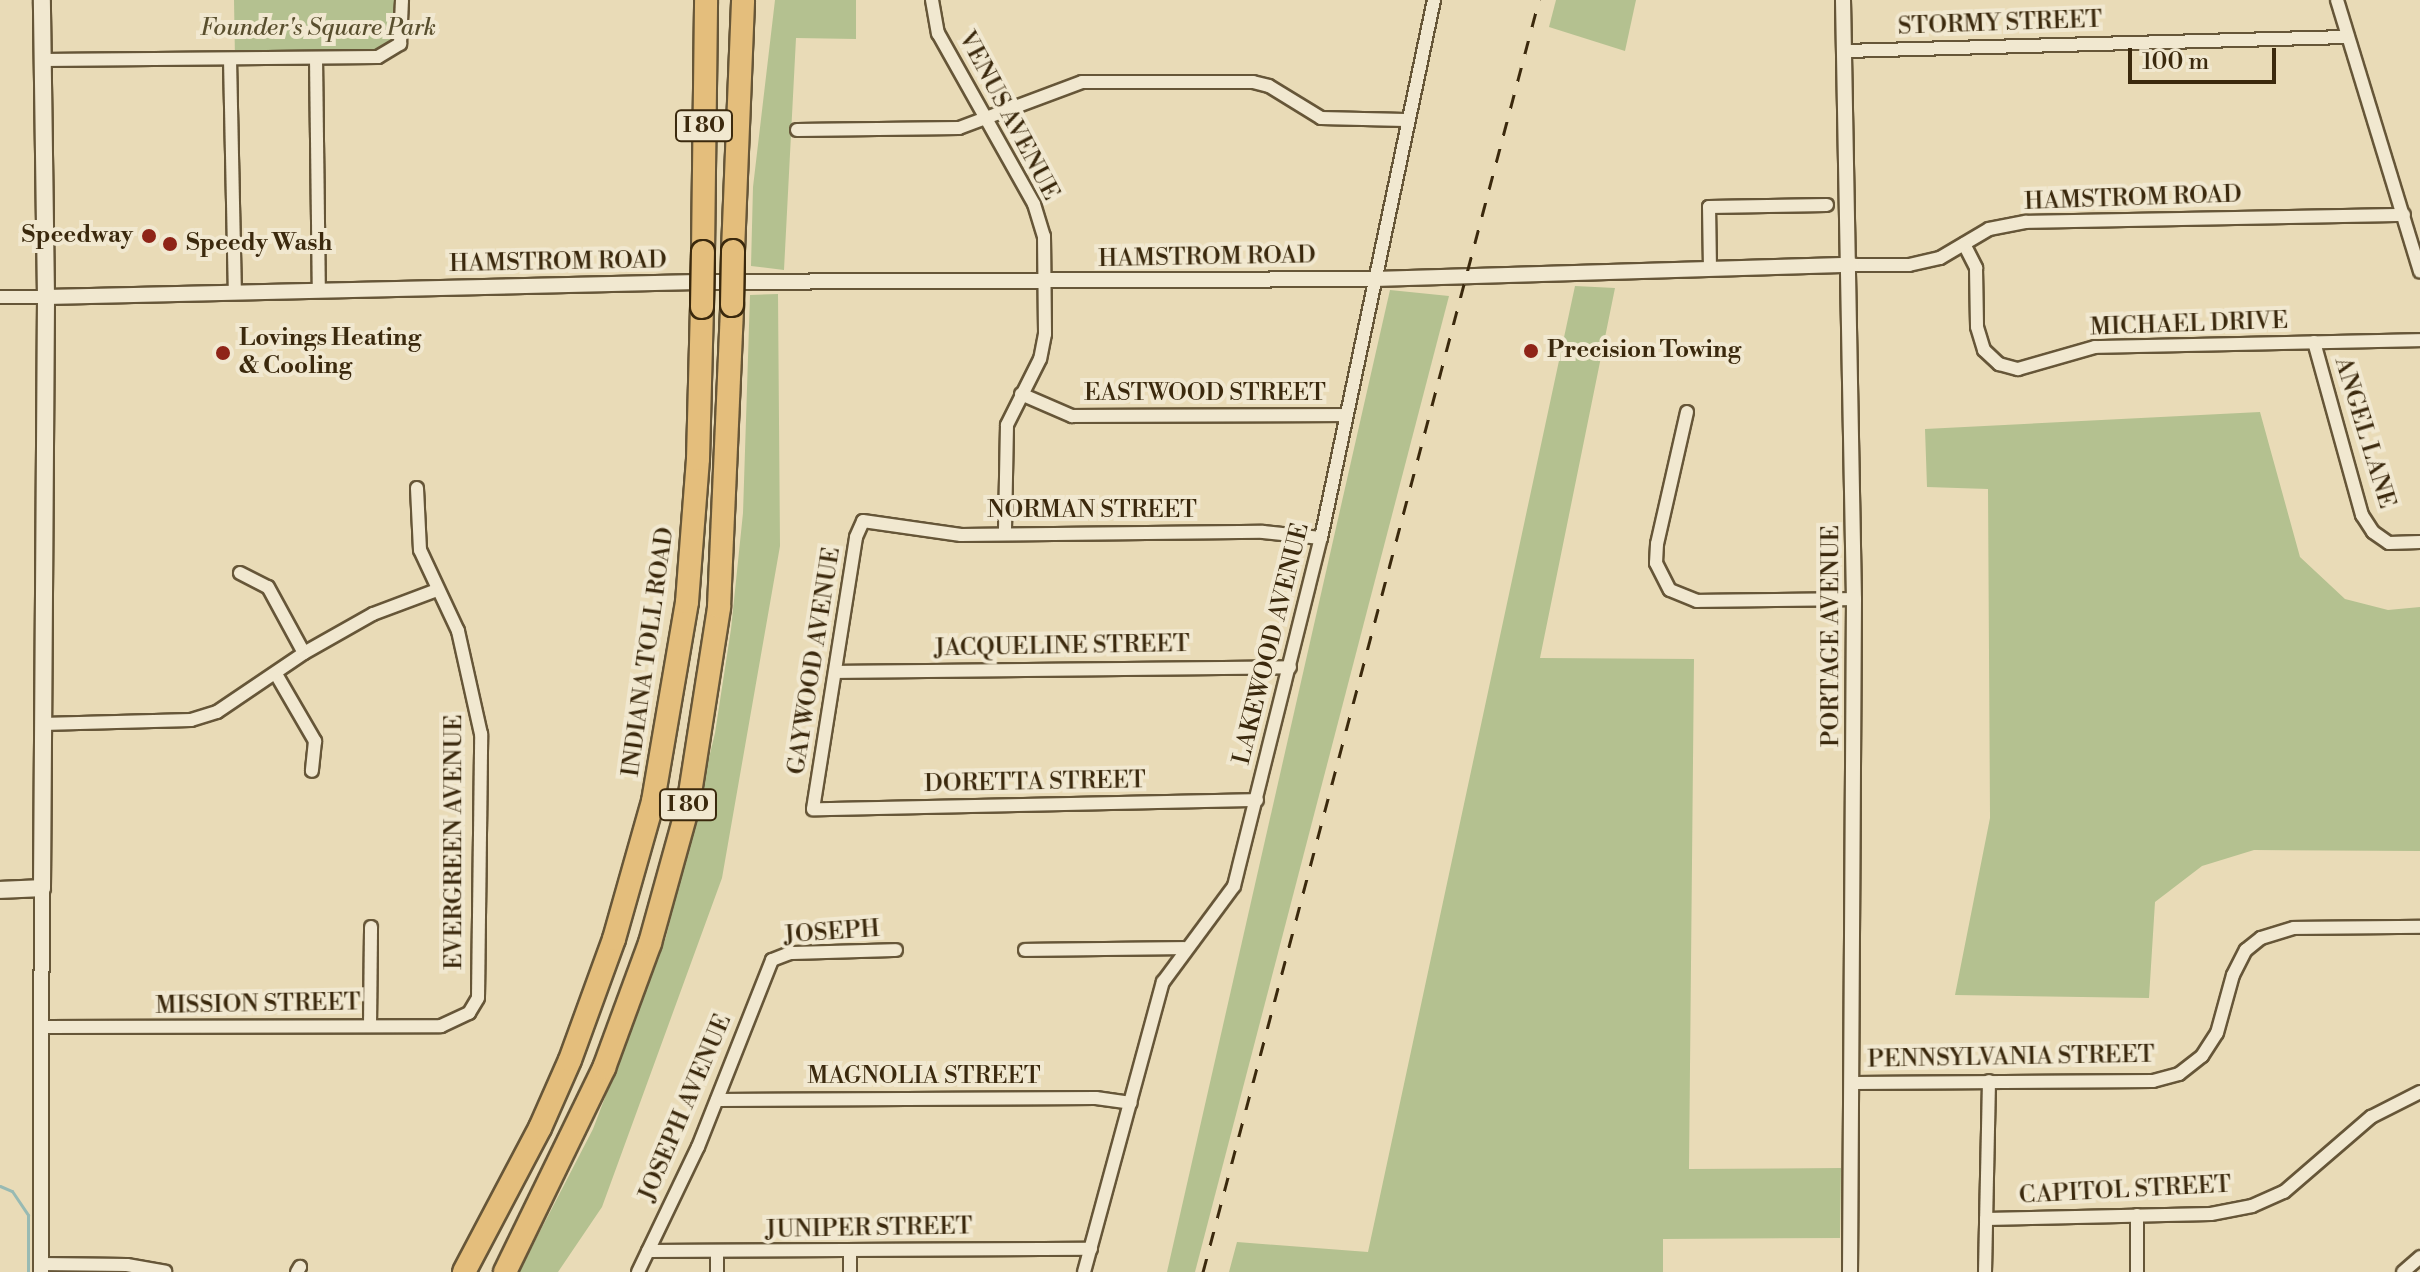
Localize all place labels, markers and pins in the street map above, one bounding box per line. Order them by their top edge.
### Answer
place label: Speedway [22,222,133,250]
marker: Speedway [140,227,158,245]
place label: Speedy Wash [186,230,332,258]
marker: Speedy Wash [161,235,179,253]
place label: Lovings Heating & Cooling [239,325,421,381]
place label: Precision Towing [1547,337,1741,365]
marker: Precision Towing [1522,342,1540,360]
marker: Lovings Heating & Cooling [214,344,232,362]

